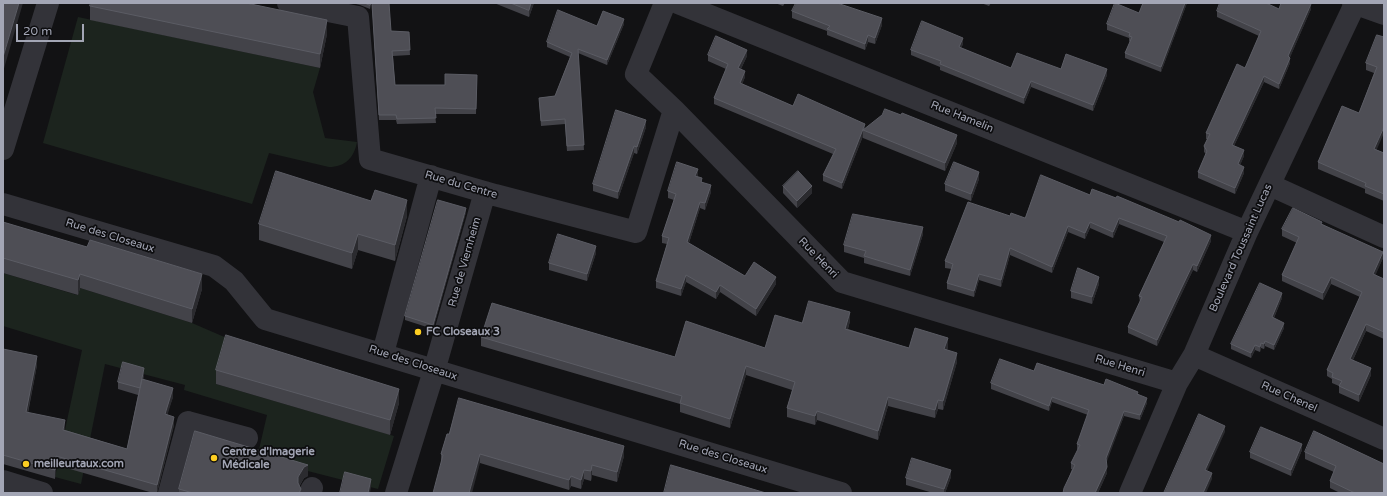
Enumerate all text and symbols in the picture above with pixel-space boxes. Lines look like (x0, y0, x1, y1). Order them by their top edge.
scale bar (18, 16, 86, 42)
text: 20 m (23, 24, 52, 38)
street label: Rue Hamelin (929, 98, 995, 136)
street label: Rue du Centre (423, 168, 499, 202)
street label: Boulevard Toussaint Lucas (1207, 182, 1275, 314)
street label: Rue des Closeaux (64, 216, 156, 256)
street label: Rue de Viernheim (446, 216, 484, 308)
street label: Rue Henri (795, 235, 841, 281)
place label: FC Closeaux 3 (426, 325, 500, 339)
marker: FC Closeaux 3 (413, 327, 423, 337)
street label: Rue des Closeaux (367, 342, 459, 384)
street label: Rue Henri (1093, 352, 1147, 380)
street label: Rue Chenel (1259, 379, 1319, 415)
street label: Rue des Closeaux (677, 437, 769, 477)
place label: Centre d'Imagerie Médicale (222, 445, 315, 471)
marker: Centre d'Imagerie Médicale (209, 453, 219, 463)
place label: meilleurtaux.com (34, 457, 124, 471)
marker: meilleurtaux.com (21, 459, 31, 469)

